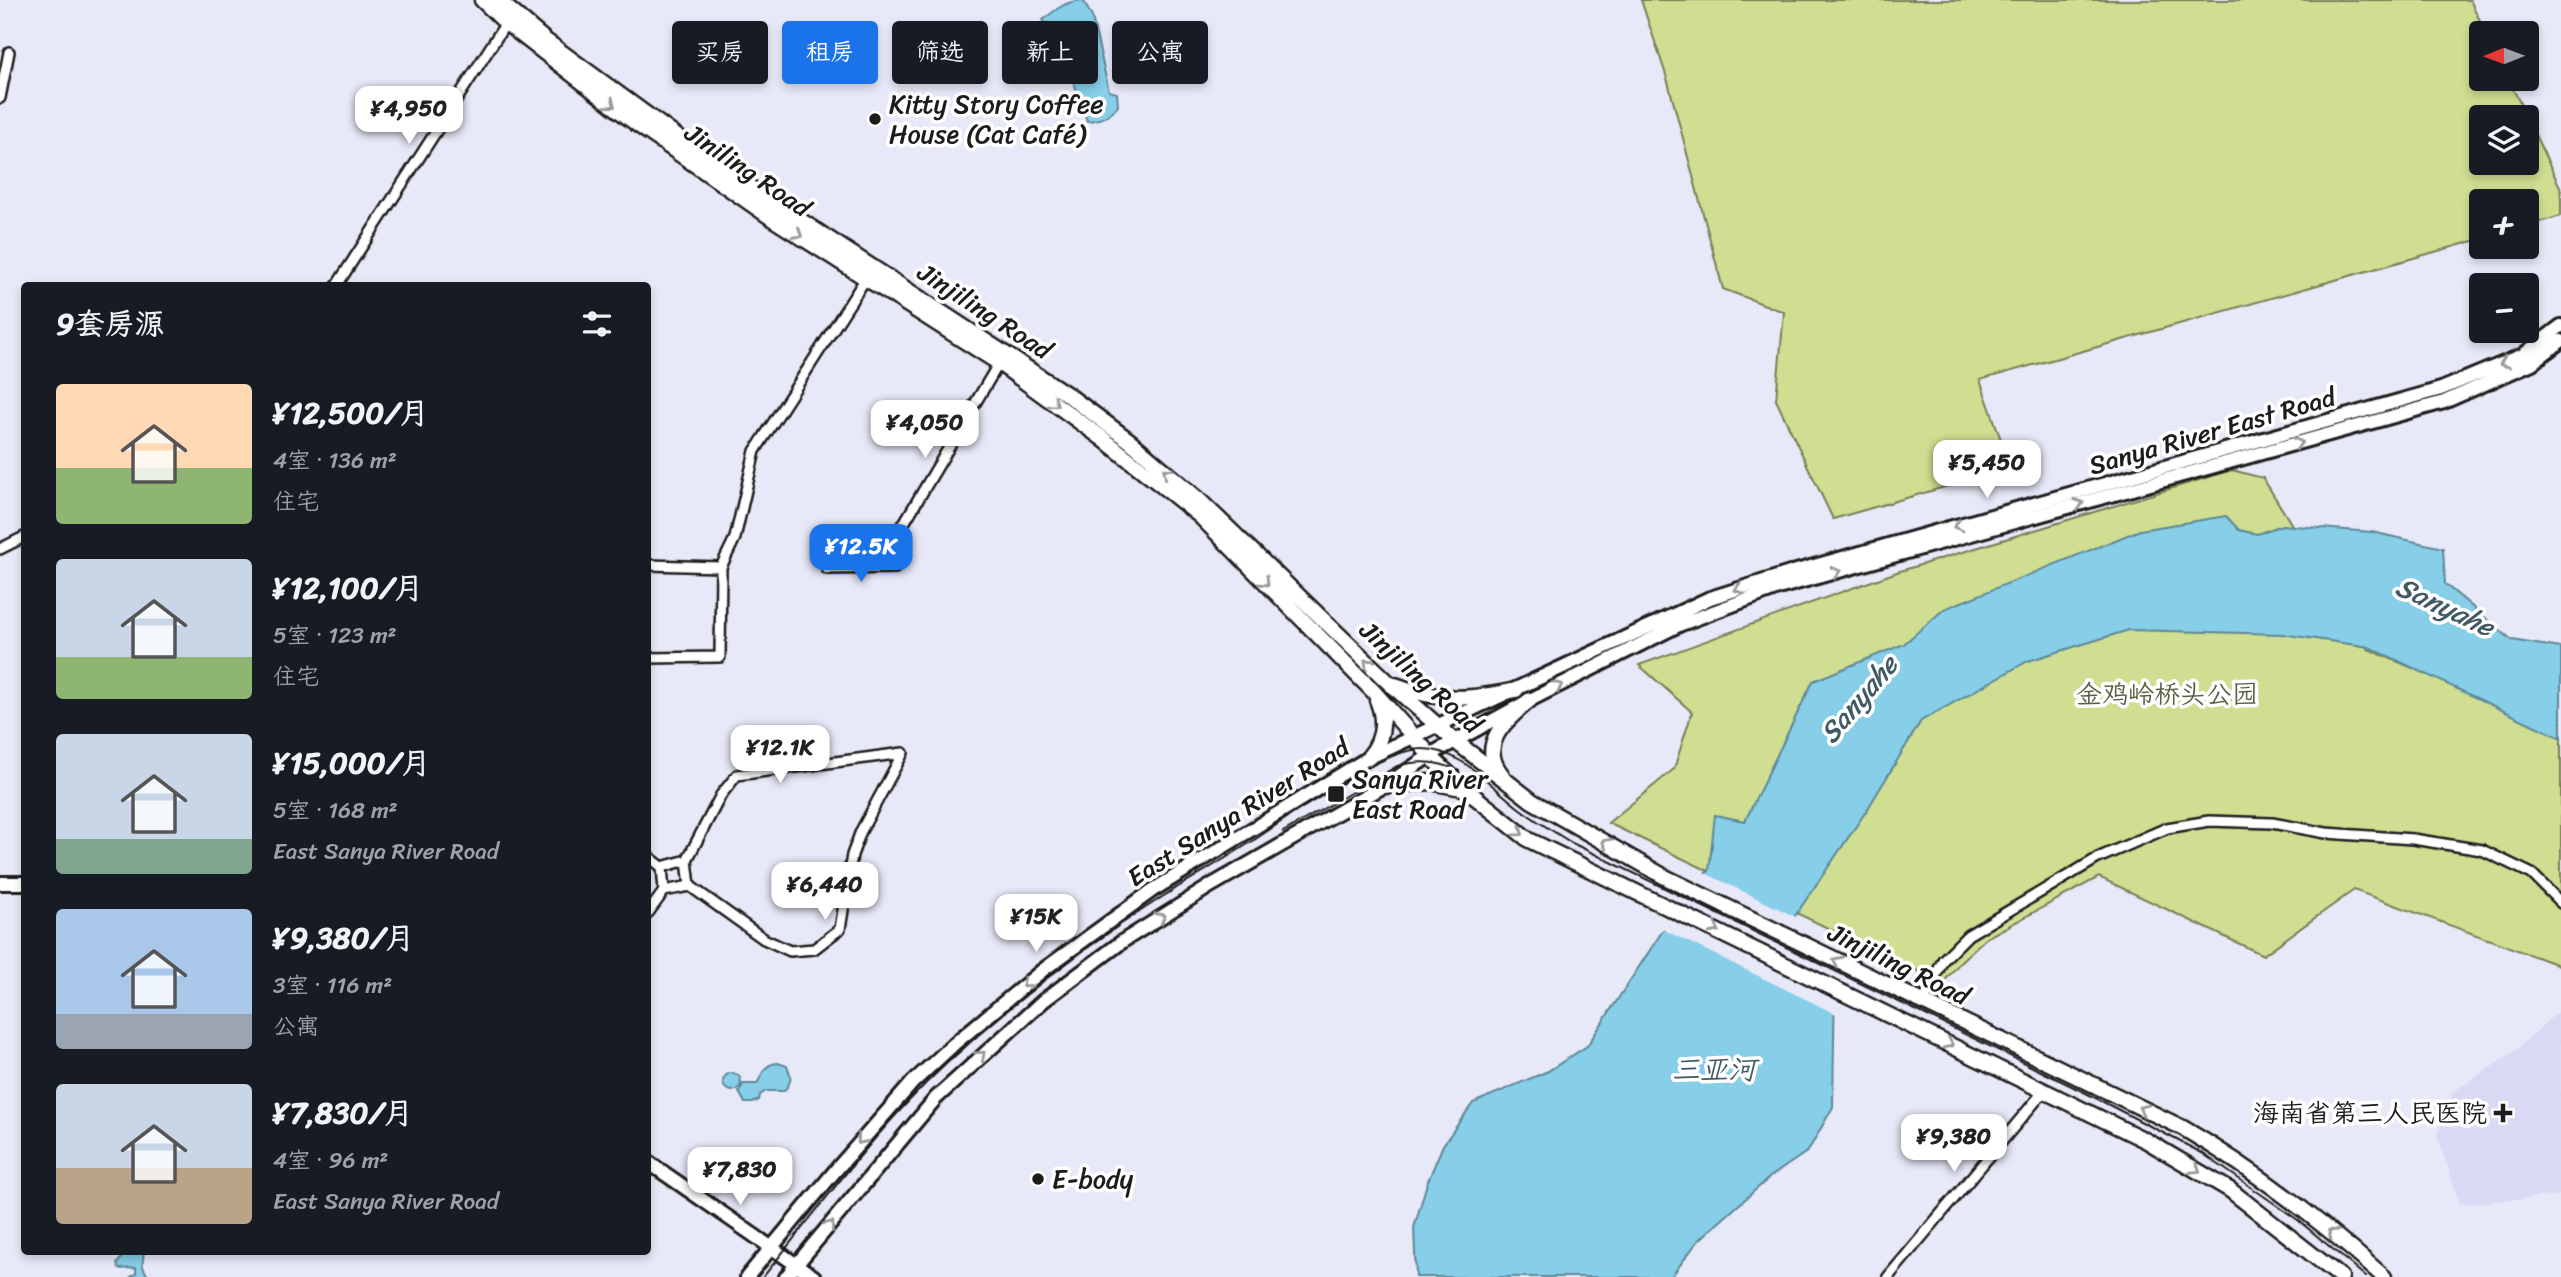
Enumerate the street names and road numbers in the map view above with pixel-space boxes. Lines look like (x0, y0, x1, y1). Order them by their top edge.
street label: Jiniling Road (674, 110, 823, 231)
street label: Jinjiling Road (907, 249, 1064, 373)
street label: Sanya River East Road (2083, 373, 2343, 488)
street label: Jinjiling Road (1348, 608, 1495, 747)
street label: East Sanya River Road (1118, 724, 1360, 899)
street label: Jinjiling Road (1819, 909, 1980, 1019)

